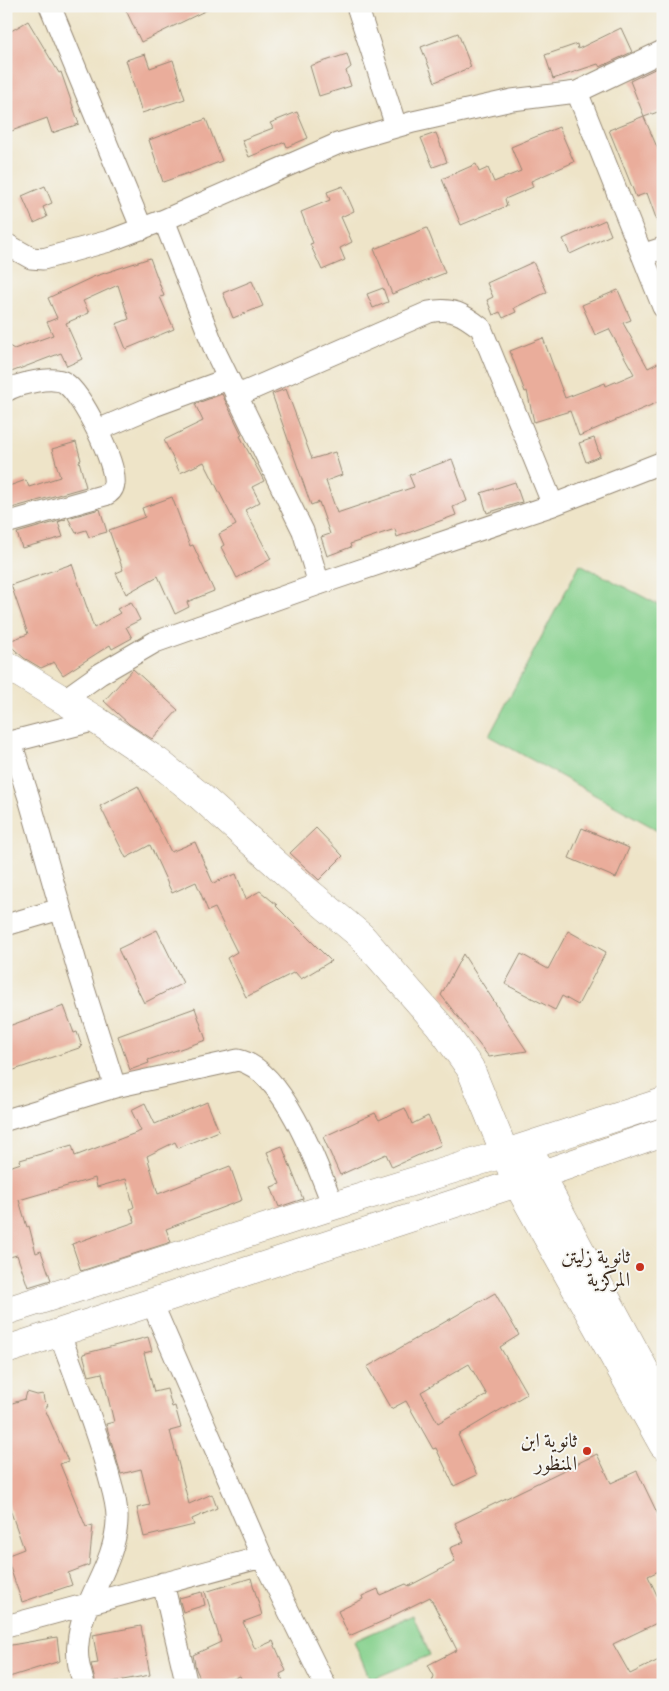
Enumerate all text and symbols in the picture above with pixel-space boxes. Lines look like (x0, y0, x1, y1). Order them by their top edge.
place label: ثانوية زليتن المركزية (561, 1245, 630, 1293)
marker: ثانوية زليتن المركزية (634, 1261, 646, 1273)
place label: ثانوية ابن المنظور (520, 1429, 577, 1477)
marker: ثانوية ابن المنظور (581, 1445, 593, 1457)

